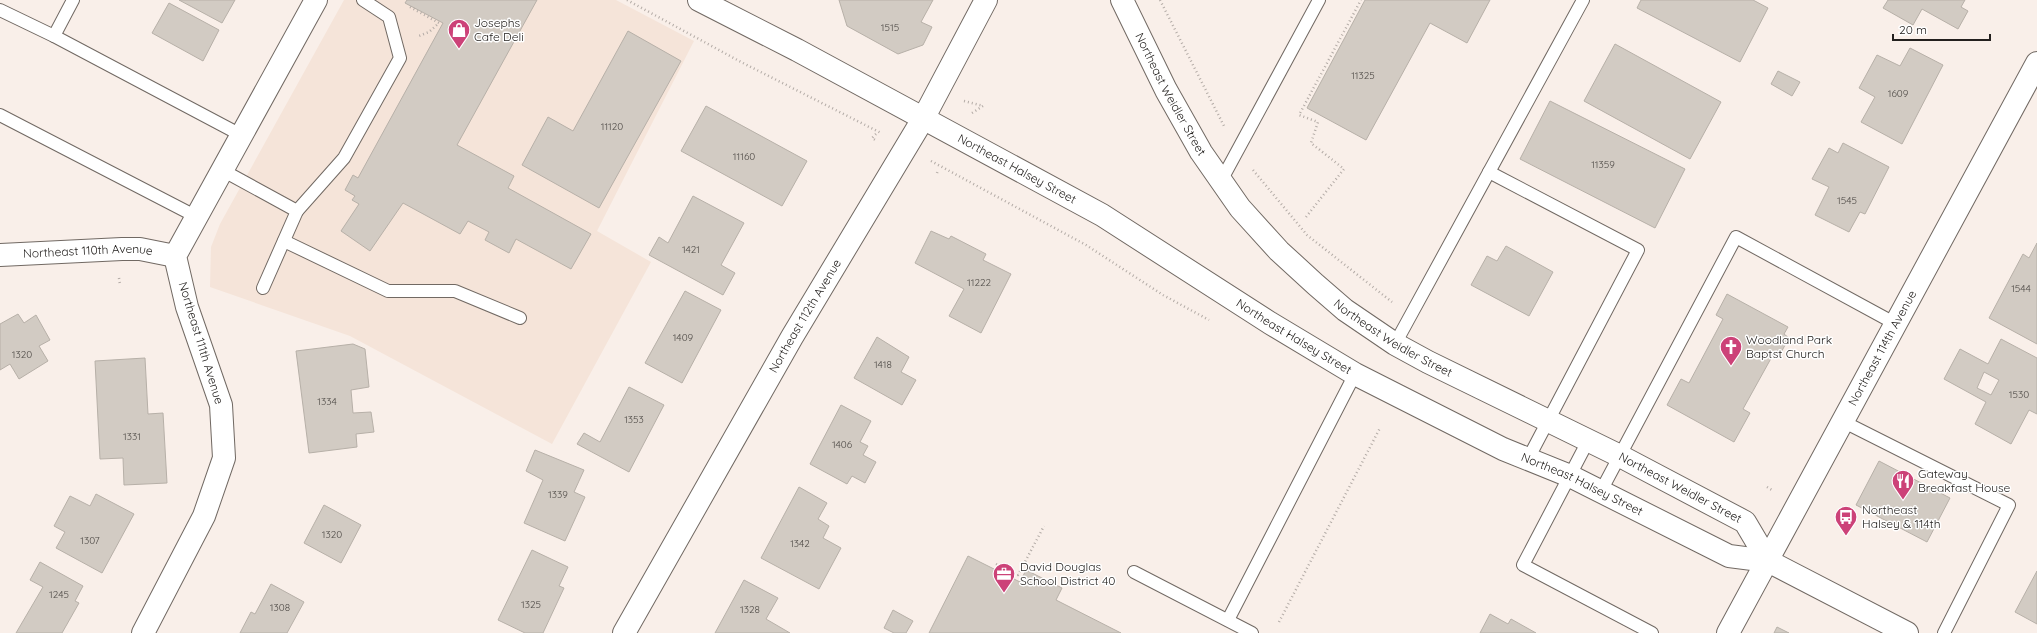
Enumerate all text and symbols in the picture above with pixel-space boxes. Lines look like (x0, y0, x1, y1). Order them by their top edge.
place label: Josephs Cafe Deli (474, 15, 524, 44)
scale bar (1893, 16, 1990, 42)
shop icon: Josephs Cafe Deli (446, 17, 472, 50)
house number: 1515 (881, 21, 899, 34)
text: 20 m (1899, 22, 1927, 37)
street label: Northeast Weidler Street (1132, 30, 1209, 159)
house number: 11325 (1351, 69, 1375, 82)
house number: 1609 (1888, 87, 1909, 100)
house number: 11120 (601, 120, 623, 133)
street label: Northeast Halsey Street (955, 130, 1079, 207)
house number: 11160 (733, 150, 755, 163)
house number: 11359 (1591, 158, 1615, 171)
house number: 1545 (1837, 194, 1857, 207)
street label: Northeast 110th Avenue (23, 241, 154, 261)
house number: 1421 (682, 243, 700, 256)
street label: Northeast 112th Avenue (765, 256, 844, 375)
house number: 11222 (967, 276, 991, 289)
street label: Northeast 111th Avenue (176, 280, 227, 406)
house number: 1544 (2011, 282, 2031, 295)
street label: Northeast 114th Avenue (1845, 287, 1919, 408)
street label: Northeast Halsey Street (1234, 295, 1355, 377)
street label: Northeast Weidler Street (1331, 296, 1455, 380)
house number: 1409 (673, 331, 694, 344)
place label: Woodland Park Baptst Church (1746, 332, 1832, 361)
church icon: Woodland Park Baptst Church (1718, 334, 1744, 367)
house number: 1320 (12, 348, 32, 361)
house number: 1418 (874, 358, 892, 371)
house number: 1530 (2009, 388, 2029, 401)
house number: 1334 (317, 395, 337, 408)
house number: 1353 (624, 413, 644, 426)
house number: 1331 (123, 430, 141, 443)
house number: 1406 (832, 438, 853, 451)
street label: Northeast Halsey Street (1519, 449, 1646, 518)
street label: Northeast Weidler Street (1616, 449, 1744, 526)
place label: Gateway Breakfast House (1918, 466, 2011, 495)
restaurant icon: Gateway Breakfast House (1890, 468, 1916, 501)
house number: 1339 (548, 488, 568, 501)
place label: Northeast Halsey & 114th (1862, 502, 1940, 531)
bus stop icon: Northeast Halsey & 114th (1833, 504, 1859, 537)
house number: 1320 (322, 528, 342, 541)
house number: 1307 (80, 534, 100, 547)
house number: 1342 (790, 537, 810, 550)
place label: David Douglas School District 40 (1020, 559, 1115, 588)
office icon: David Douglas School District 40 (991, 561, 1017, 594)
house number: 1245 (49, 588, 69, 601)
house number: 1325 (521, 598, 541, 611)
house number: 1308 (270, 601, 290, 614)
house number: 1328 (740, 603, 760, 616)

